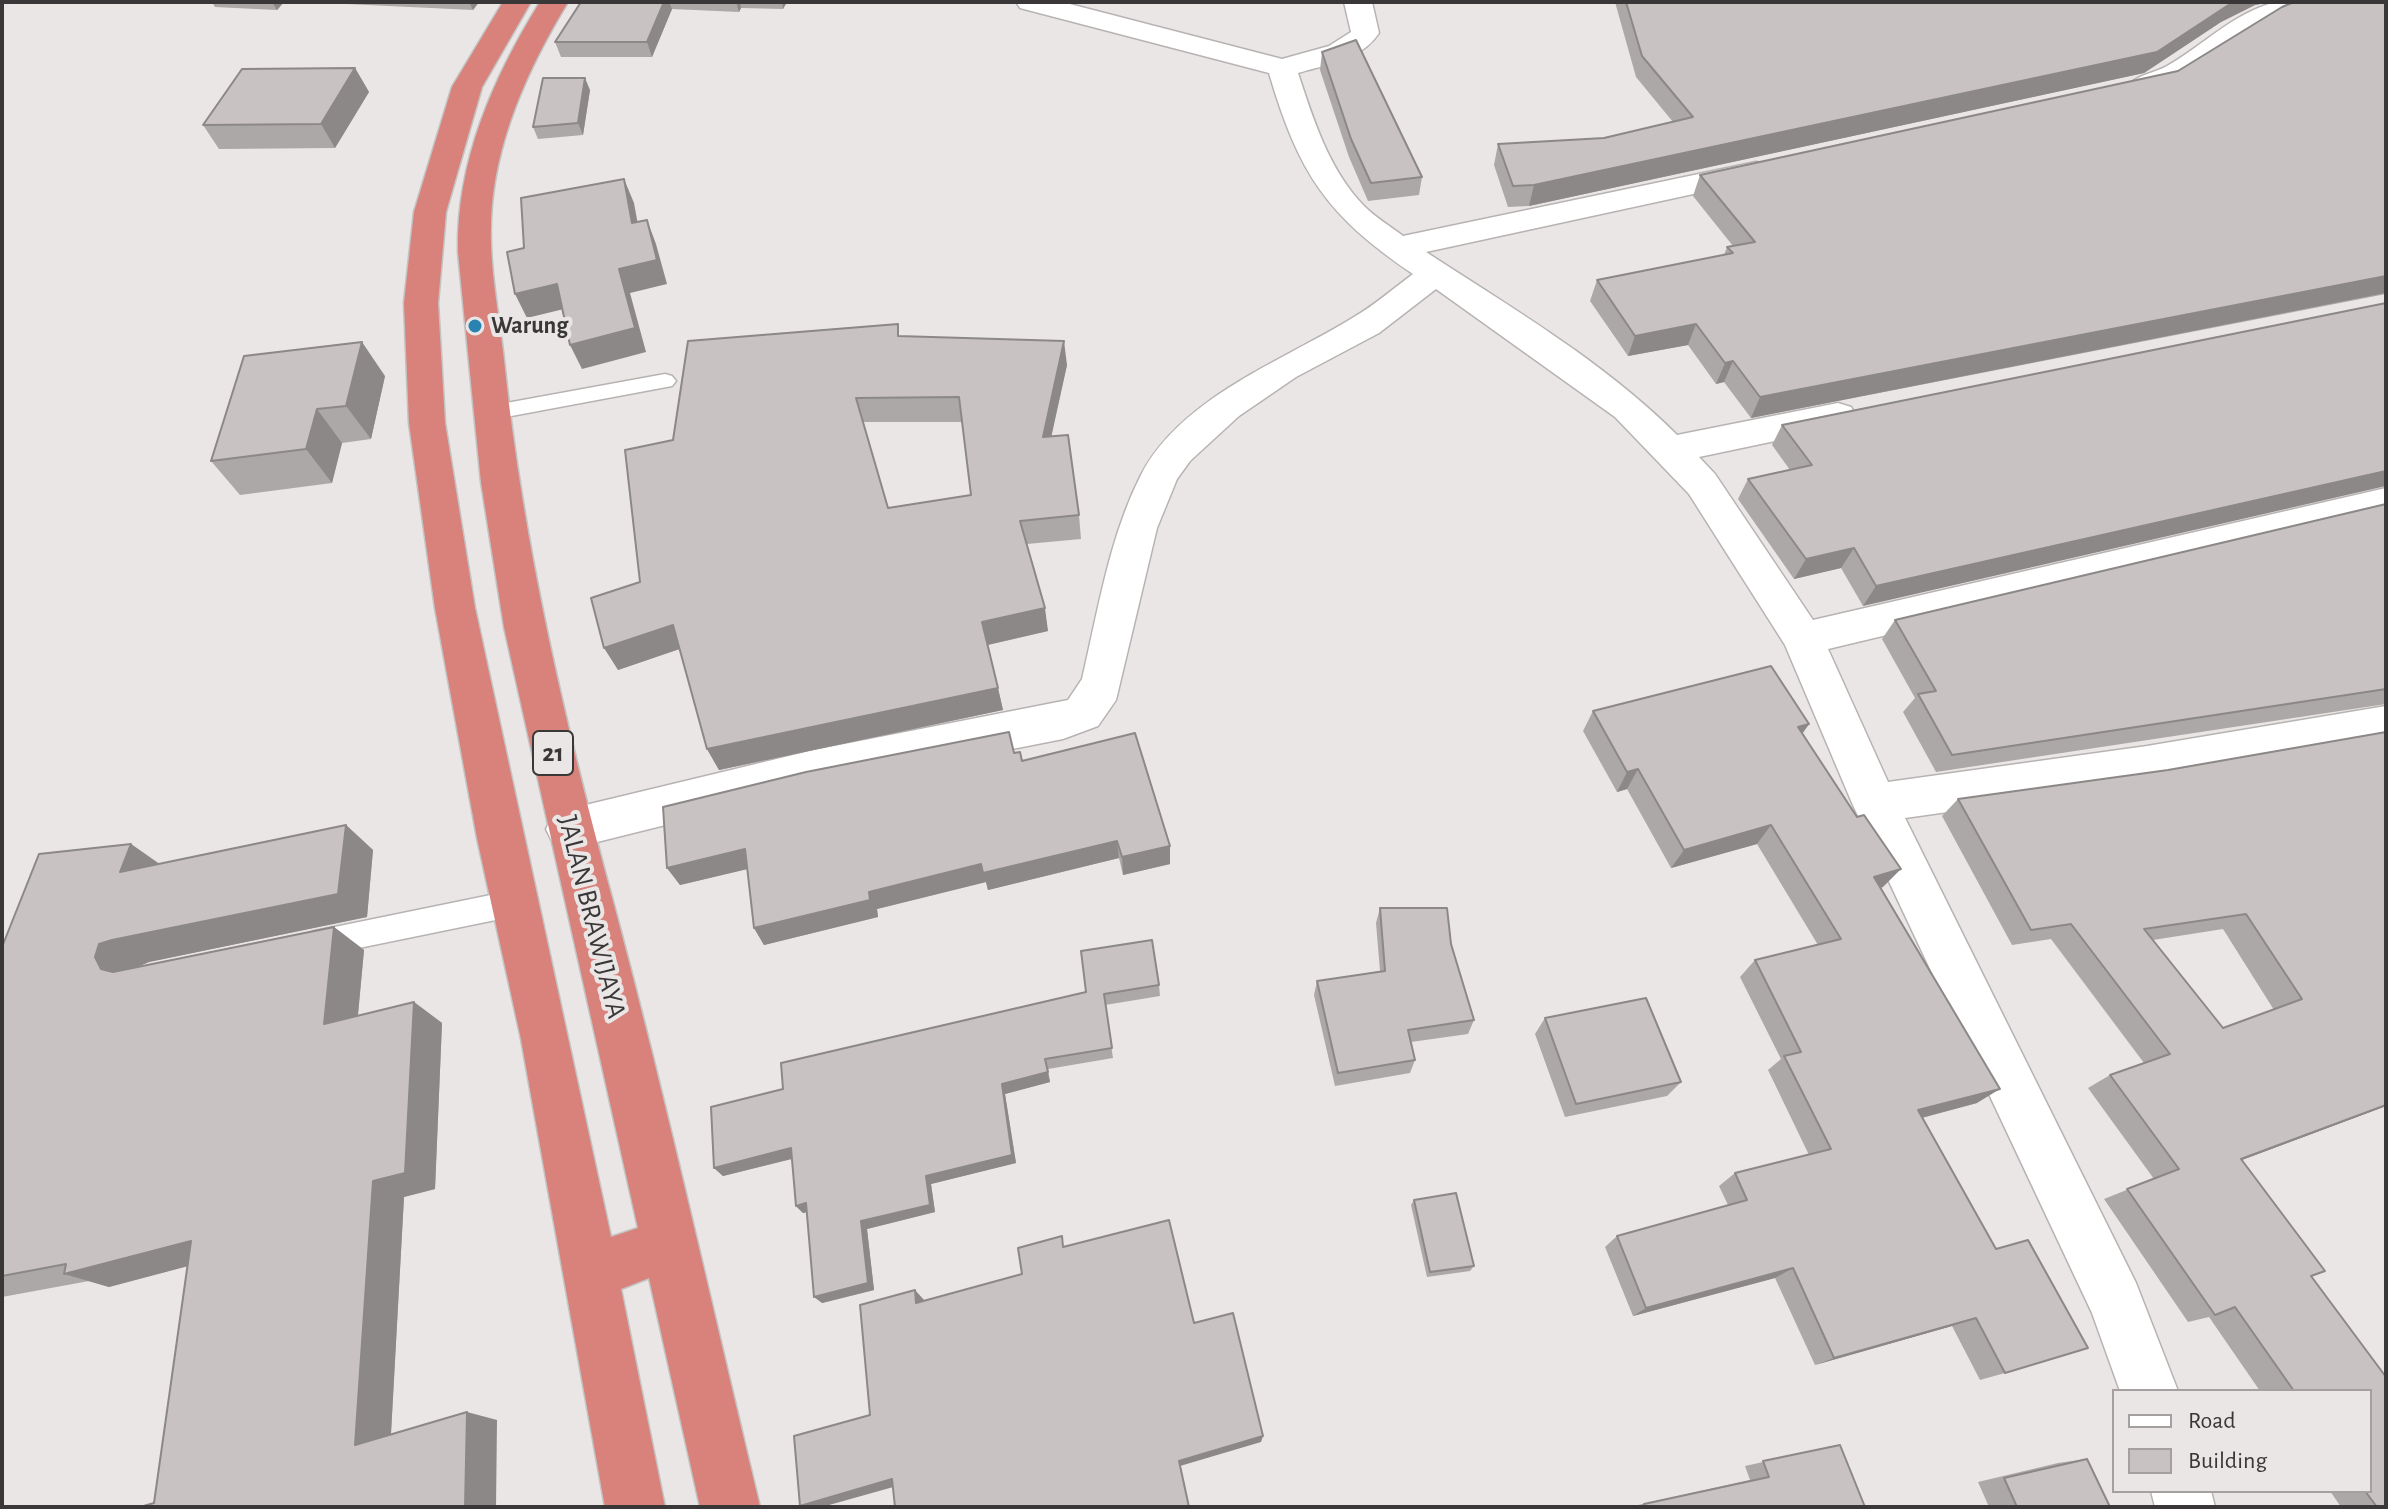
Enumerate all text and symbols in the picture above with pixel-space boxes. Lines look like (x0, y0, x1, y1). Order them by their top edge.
place label: Warung (491, 312, 568, 340)
marker: Warung (466, 317, 484, 335)
road number: 21 (533, 731, 573, 775)
street label: JALAN BRAWIJAYA (551, 812, 633, 1022)
legend (2112, 1389, 2372, 1493)
text: Road (2188, 1409, 2236, 1433)
text: Building (2188, 1449, 2267, 1473)

